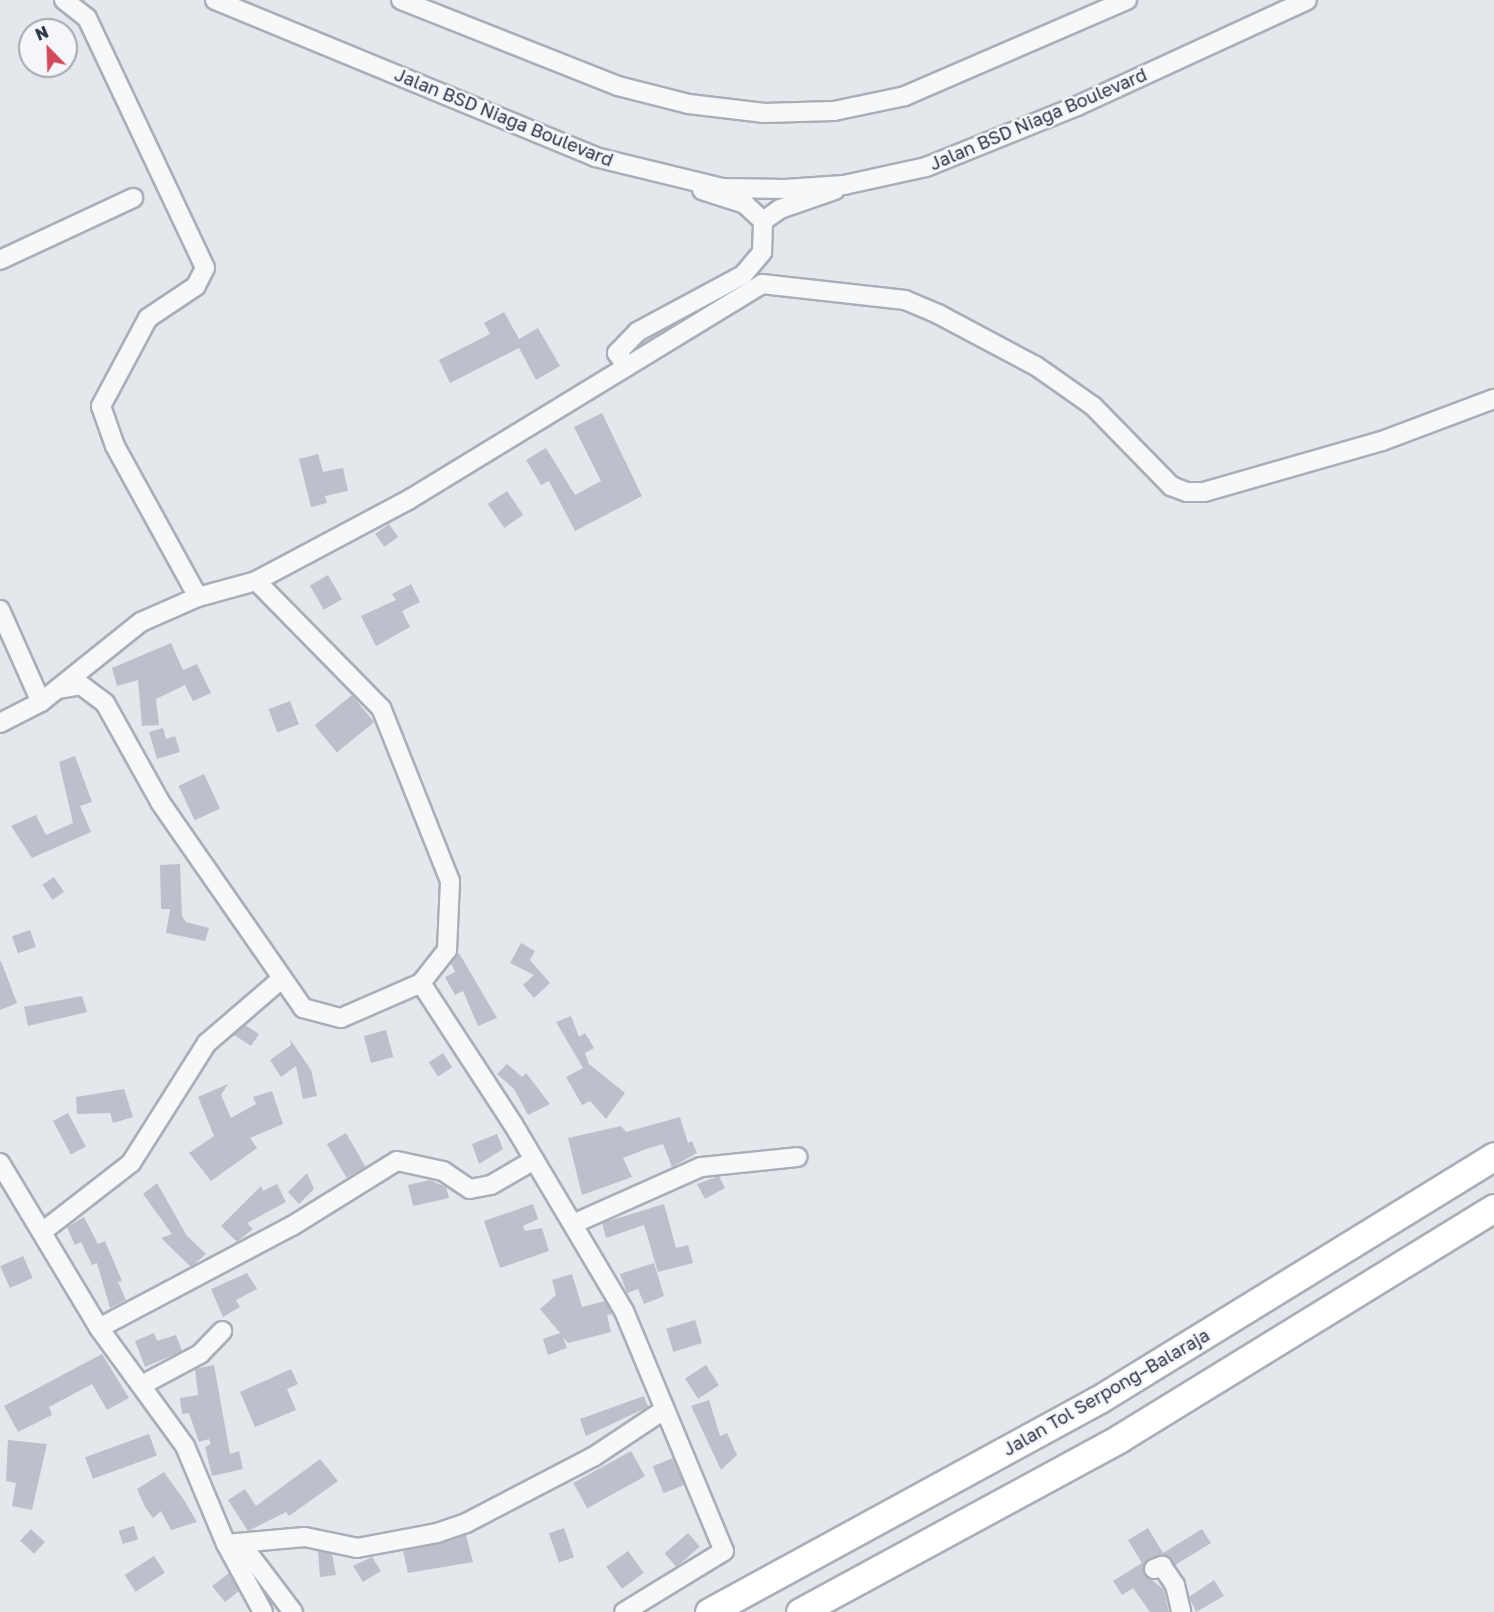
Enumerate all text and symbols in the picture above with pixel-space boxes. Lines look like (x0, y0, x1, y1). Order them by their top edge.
north arrow (18, 18, 78, 78)
text: N (32, 22, 51, 45)
street label: Jalan BSD Niaga Boulevard (392, 63, 616, 171)
street label: Jalan BSD Niaga Boulevard (926, 63, 1150, 175)
street label: Jalan Tol Serpong–Balaraja (999, 1324, 1213, 1460)

